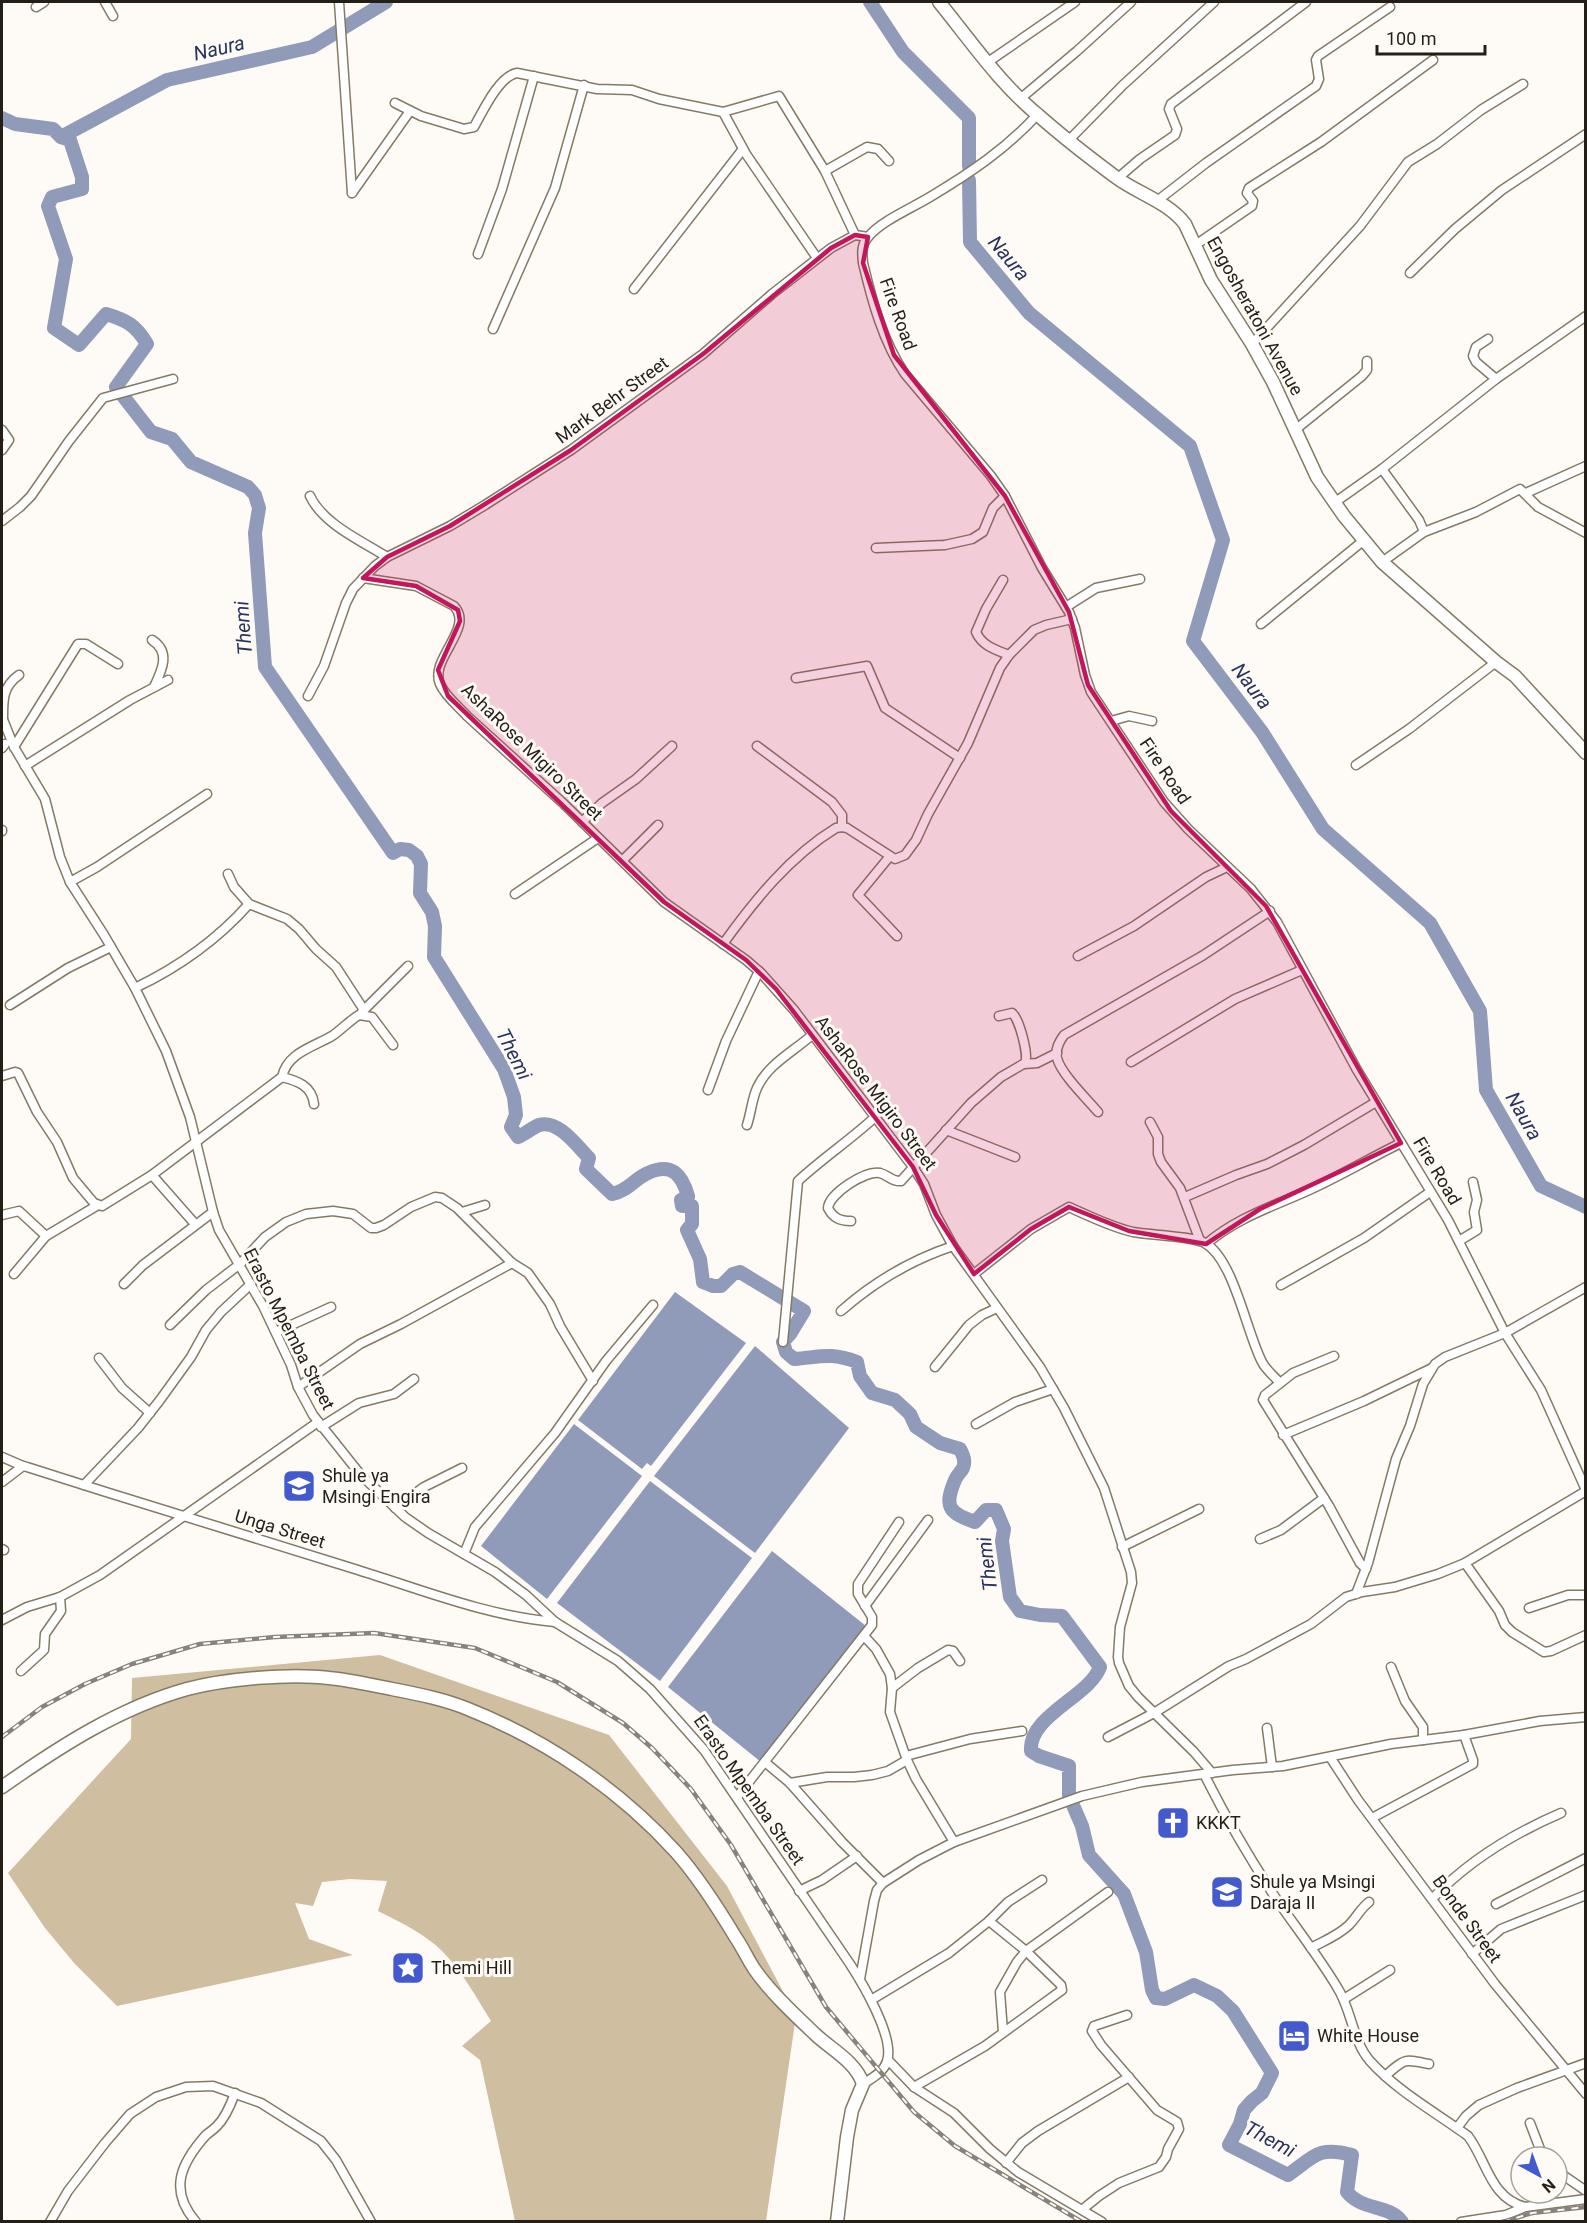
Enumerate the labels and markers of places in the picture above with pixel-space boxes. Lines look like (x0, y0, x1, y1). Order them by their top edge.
place label: Shule ya Msingi Engira (322, 1465, 430, 1507)
school or university icon: Shule ya Msingi Engira (281, 1468, 317, 1504)
church icon: KKKT (1155, 1805, 1191, 1841)
place label: KKKT (1196, 1812, 1241, 1833)
place label: Shule ya Msingi Daraja II (1250, 1871, 1375, 1913)
school or university icon: Shule ya Msingi Daraja II (1209, 1874, 1245, 1910)
place icon: Themi Hill (390, 1950, 426, 1986)
place label: Themi Hill (431, 1957, 512, 1978)
hotel icon: White House (1276, 2018, 1312, 2054)
place label: White House (1317, 2025, 1419, 2046)

